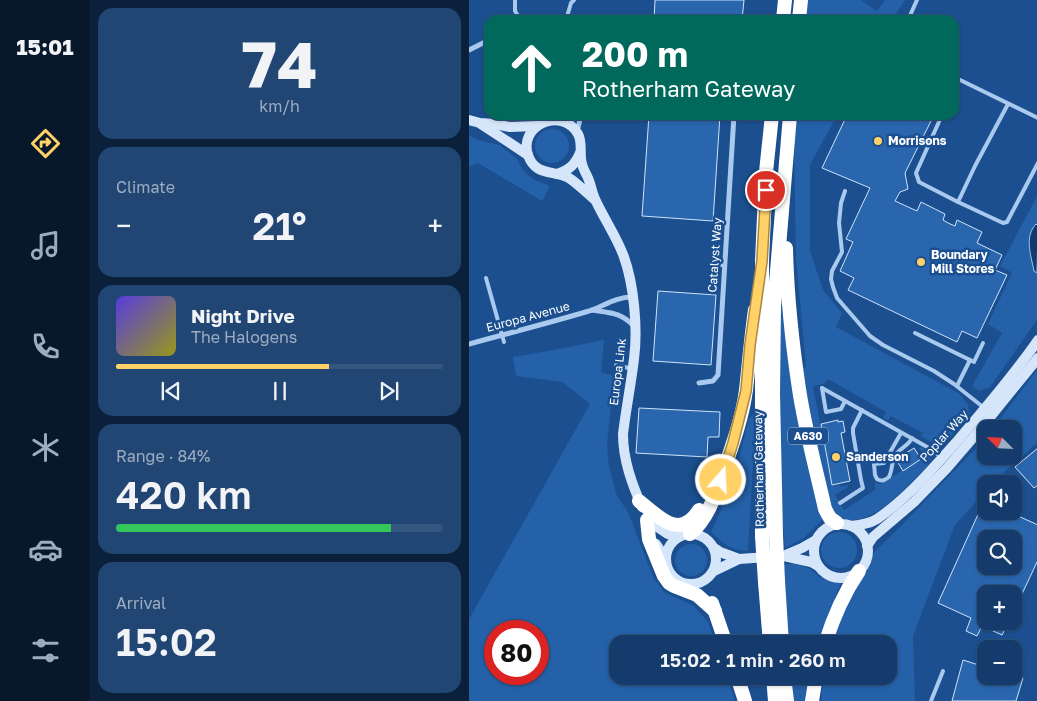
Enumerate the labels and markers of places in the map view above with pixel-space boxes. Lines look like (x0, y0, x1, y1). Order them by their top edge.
place label: Morrisons (888, 133, 947, 148)
marker: Morrisons (872, 135, 884, 147)
pin (745, 169, 787, 211)
place label: Boundary Mill Stores (931, 247, 995, 276)
marker: Boundary Mill Stores (915, 256, 927, 268)
place label: Sanderson (846, 449, 909, 464)
marker: Sanderson (830, 451, 842, 463)

